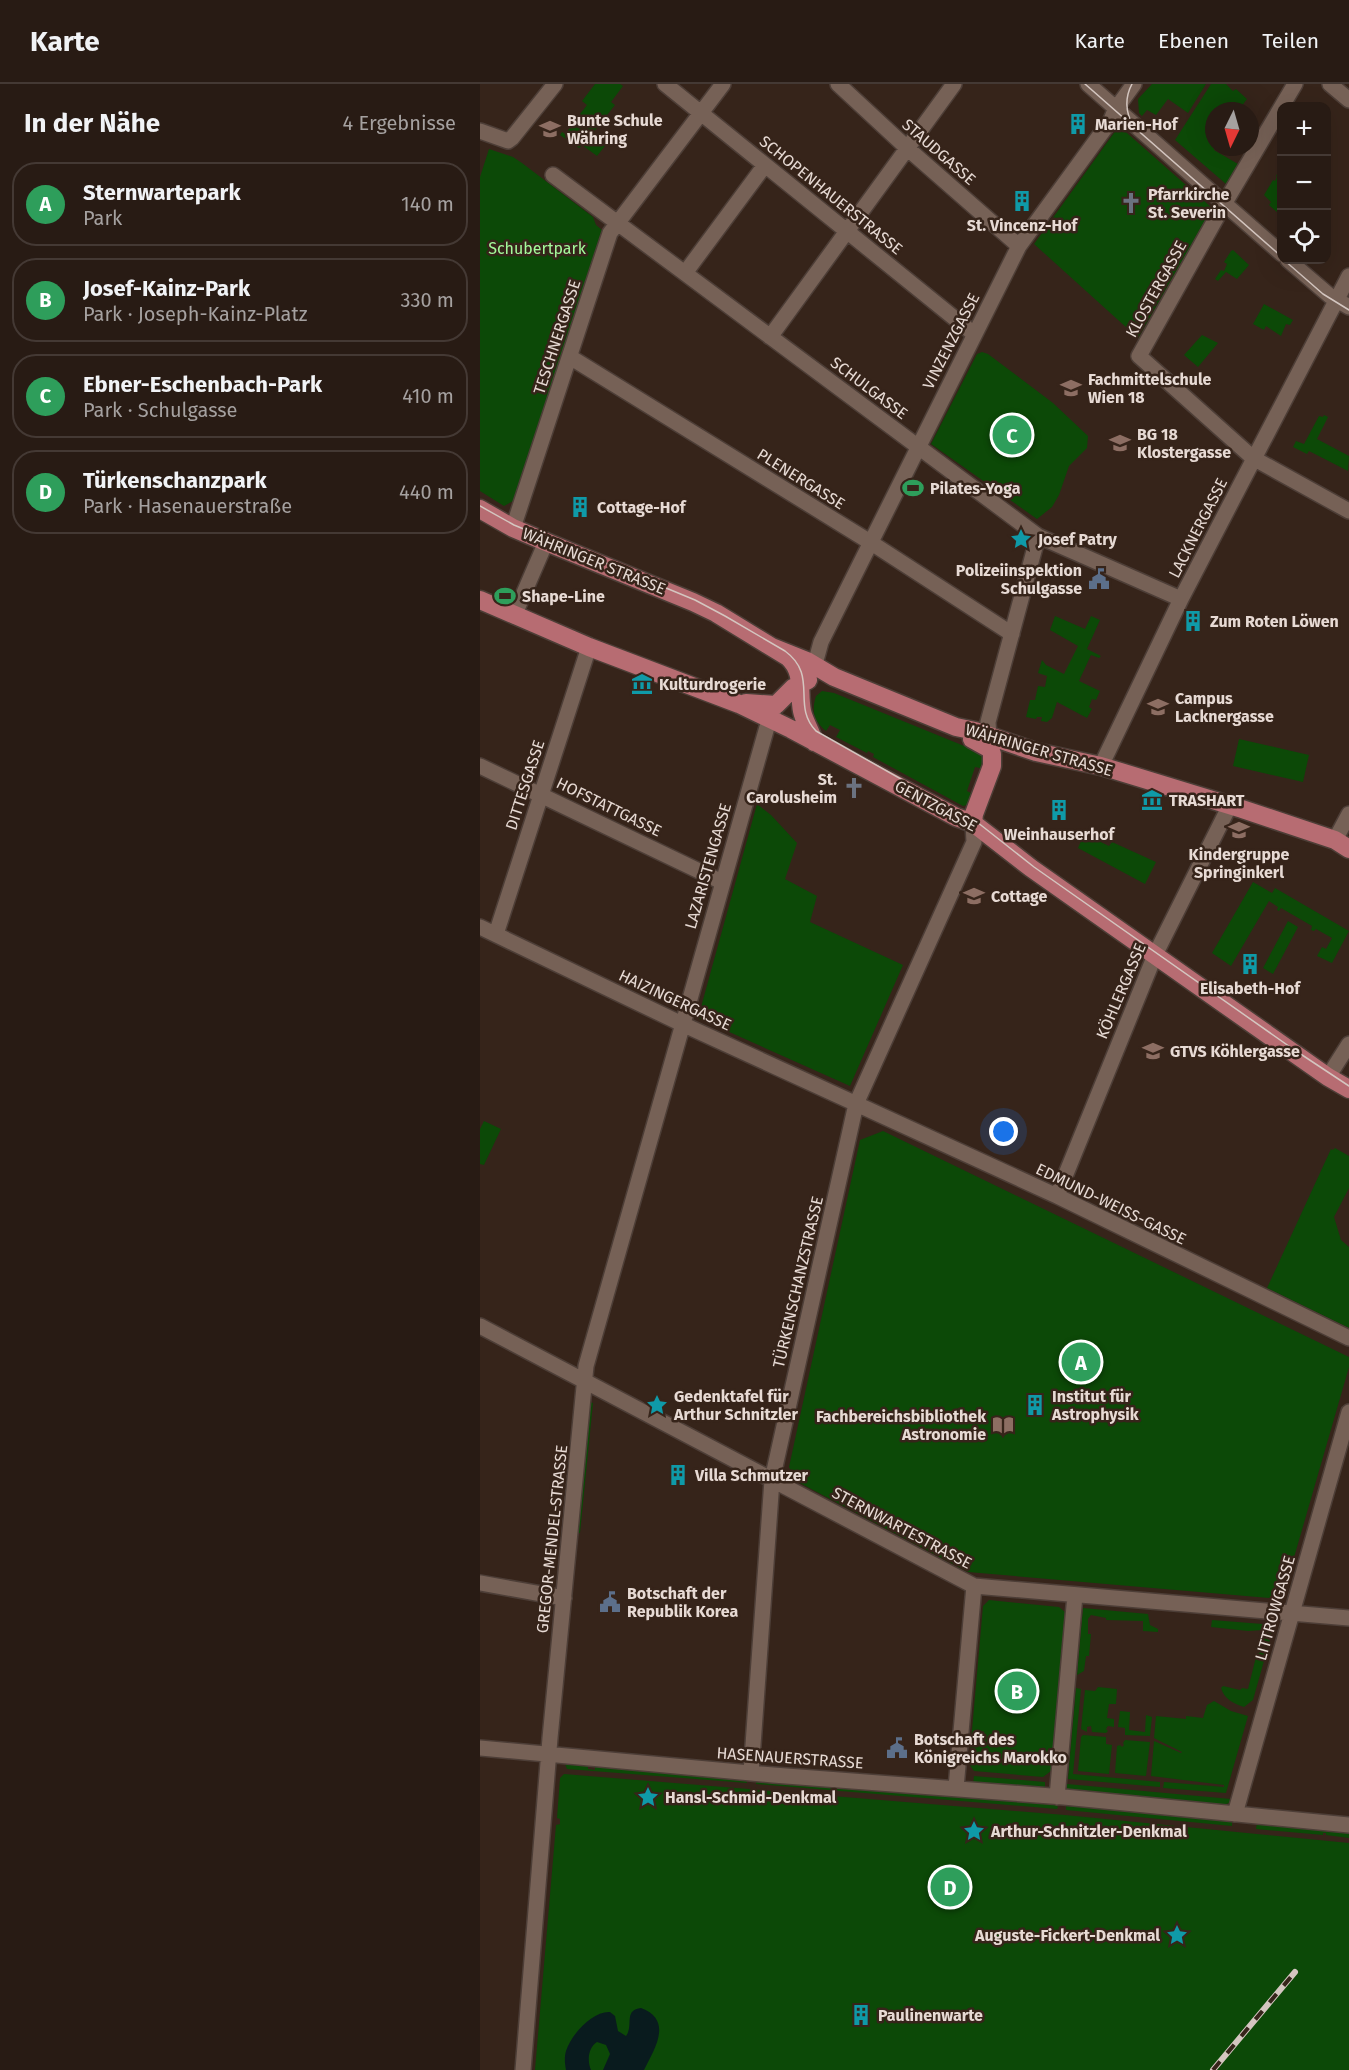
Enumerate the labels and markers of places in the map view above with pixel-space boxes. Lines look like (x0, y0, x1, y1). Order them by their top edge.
place label: Bunte Schule Währing (567, 111, 663, 148)
building icon: Marien-Hof (1066, 112, 1090, 136)
place label: Marien-Hof (1095, 115, 1179, 134)
school or university icon: Bunte Schule Währing (538, 117, 562, 141)
place label: Pfarrkirche St. Severin (1148, 185, 1230, 222)
building icon: St. Vincenz-Hof (1010, 189, 1034, 213)
church icon: Pfarrkirche St. Severin (1119, 191, 1143, 215)
place label: St. Vincenz-Hof (967, 216, 1079, 235)
place label: Fachmittelschule Wien 18 (1088, 370, 1212, 407)
school or university icon: Fachmittelschule Wien 18 (1059, 376, 1083, 400)
pin: C (992, 412, 1032, 458)
place label: BG 18 Klostergasse (1137, 425, 1231, 462)
school or university icon: BG 18 Klostergasse (1108, 431, 1132, 455)
sports icon: Pilates-Yoga (901, 476, 925, 500)
place label: Pilates-Yoga (930, 479, 1021, 498)
building icon: Cottage-Hof (568, 495, 592, 519)
place label: Cottage-Hof (597, 498, 687, 517)
place icon: Josef Patry (1009, 527, 1033, 551)
place label: Josef Patry (1037, 530, 1118, 549)
place label: Polizeiinspektion Schulgasse (956, 561, 1082, 598)
public building icon: Polizeiinspektion Schulgasse (1087, 567, 1111, 591)
sports icon: Shape-Line (493, 584, 517, 608)
place label: Shape-Line (522, 587, 605, 606)
building icon: Zum Roten Löwen (1181, 609, 1205, 633)
place label: Zum Roten Löwen (1210, 612, 1339, 631)
museum icon: Kulturdrogerie (630, 672, 654, 696)
place label: Kulturdrogerie (659, 675, 766, 694)
place label: Campus Lacknergasse (1175, 689, 1274, 726)
school or university icon: Campus Lacknergasse (1146, 695, 1170, 719)
place label: St. Carolusheim (746, 770, 837, 807)
church icon: St. Carolusheim (842, 776, 866, 800)
museum icon: TRASHART (1140, 788, 1164, 812)
place label: TRASHART (1169, 791, 1245, 810)
building icon: Weinhauserhof (1047, 798, 1071, 822)
school or university icon: Kindergruppe Springinkerl (1227, 818, 1251, 842)
place label: Weinhauserhof (1004, 825, 1115, 844)
place label: Kindergruppe Springinkerl (1189, 845, 1290, 882)
school or university icon: Cottage (962, 884, 986, 908)
place label: Cottage (991, 887, 1047, 906)
building icon: Elisabeth-Hof (1238, 952, 1262, 976)
place label: Elisabeth-Hof (1200, 979, 1301, 998)
school or university icon: GTVS Köhlergasse (1141, 1039, 1165, 1063)
place label: GTVS Köhlergasse (1170, 1042, 1300, 1061)
pin: A (1062, 1340, 1100, 1384)
place label: Gedenktafel für Arthur Schnitzler (673, 1387, 798, 1424)
place label: Institut für Astrophysik (1051, 1387, 1139, 1424)
place icon: Gedenktafel für Arthur Schnitzler (645, 1393, 669, 1417)
building icon: Institut für Astrophysik (1023, 1393, 1047, 1417)
place label: Fachbereichsbibliothek Astronomie (816, 1407, 986, 1444)
library icon: Fachbereichsbibliothek Astronomie (991, 1413, 1015, 1437)
building icon: Villa Schmutzer (666, 1463, 690, 1487)
place label: Villa Schmutzer (694, 1466, 809, 1485)
place label: Botschaft der Republik Korea (627, 1584, 738, 1621)
public building icon: Botschaft der Republik Korea (598, 1590, 622, 1614)
pin: B (998, 1668, 1036, 1714)
place label: Botschaft des Königreichs Marokko (914, 1730, 1067, 1767)
public building icon: Botschaft des Königreichs Marokko (885, 1736, 909, 1760)
place icon: Hansl-Schmid-Denkmal (636, 1785, 660, 1809)
place label: Hansl-Schmid-Denkmal (665, 1788, 837, 1807)
place icon: Arthur-Schnitzler-Denkmal (962, 1819, 986, 1843)
place label: Arthur-Schnitzler-Denkmal (990, 1822, 1187, 1841)
pin: D (930, 1864, 970, 1910)
place icon: Auguste-Fickert-Denkmal (1165, 1923, 1189, 1947)
place label: Auguste-Fickert-Denkmal (974, 1926, 1160, 1945)
building icon: Paulinenwarte (849, 2003, 873, 2027)
place label: Paulinenwarte (878, 2006, 983, 2025)

